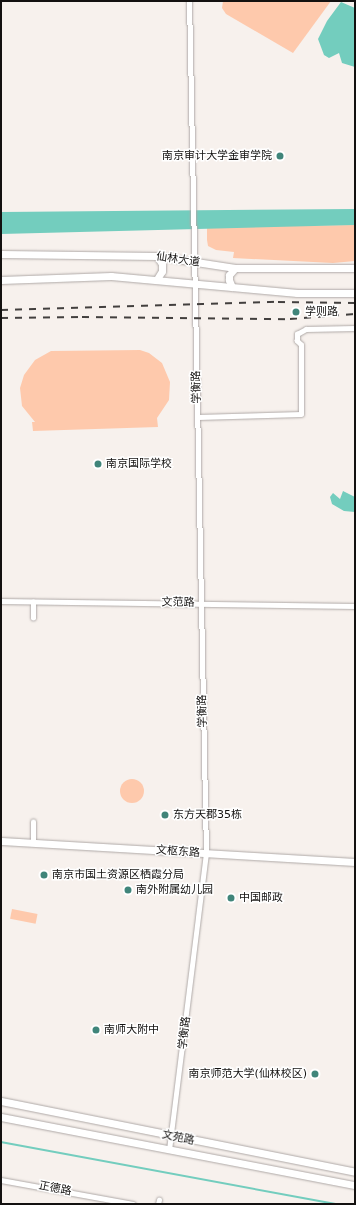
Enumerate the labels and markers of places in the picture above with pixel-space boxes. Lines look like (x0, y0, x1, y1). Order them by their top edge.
place label: 南京审计大学金审学院 (162, 149, 272, 163)
marker: 南京审计大学金审学院 (275, 151, 285, 161)
place label: 学则路 (305, 305, 338, 319)
marker: 学则路 (290, 306, 302, 318)
place label: 南京国际学校 (106, 457, 172, 471)
marker: 南京国际学校 (93, 459, 103, 469)
place label: 东方天郡35栋 (173, 808, 242, 822)
marker: 东方天郡35栋 (160, 810, 170, 820)
place label: 南京市国土资源区栖霞分局 (52, 868, 184, 882)
marker: 南京市国土资源区栖霞分局 (39, 870, 49, 880)
place label: 南外附属幼儿园 (136, 883, 213, 897)
marker: 南外附属幼儿园 (123, 885, 133, 895)
place label: 中国邮政 (239, 891, 283, 905)
marker: 中国邮政 (226, 893, 236, 903)
place label: 南师大附中 (104, 1023, 159, 1037)
marker: 南师大附中 (91, 1025, 101, 1035)
place label: 南京师范大学(仙林校区) (188, 1067, 307, 1081)
marker: 南京师范大学(仙林校区) (310, 1069, 320, 1079)

